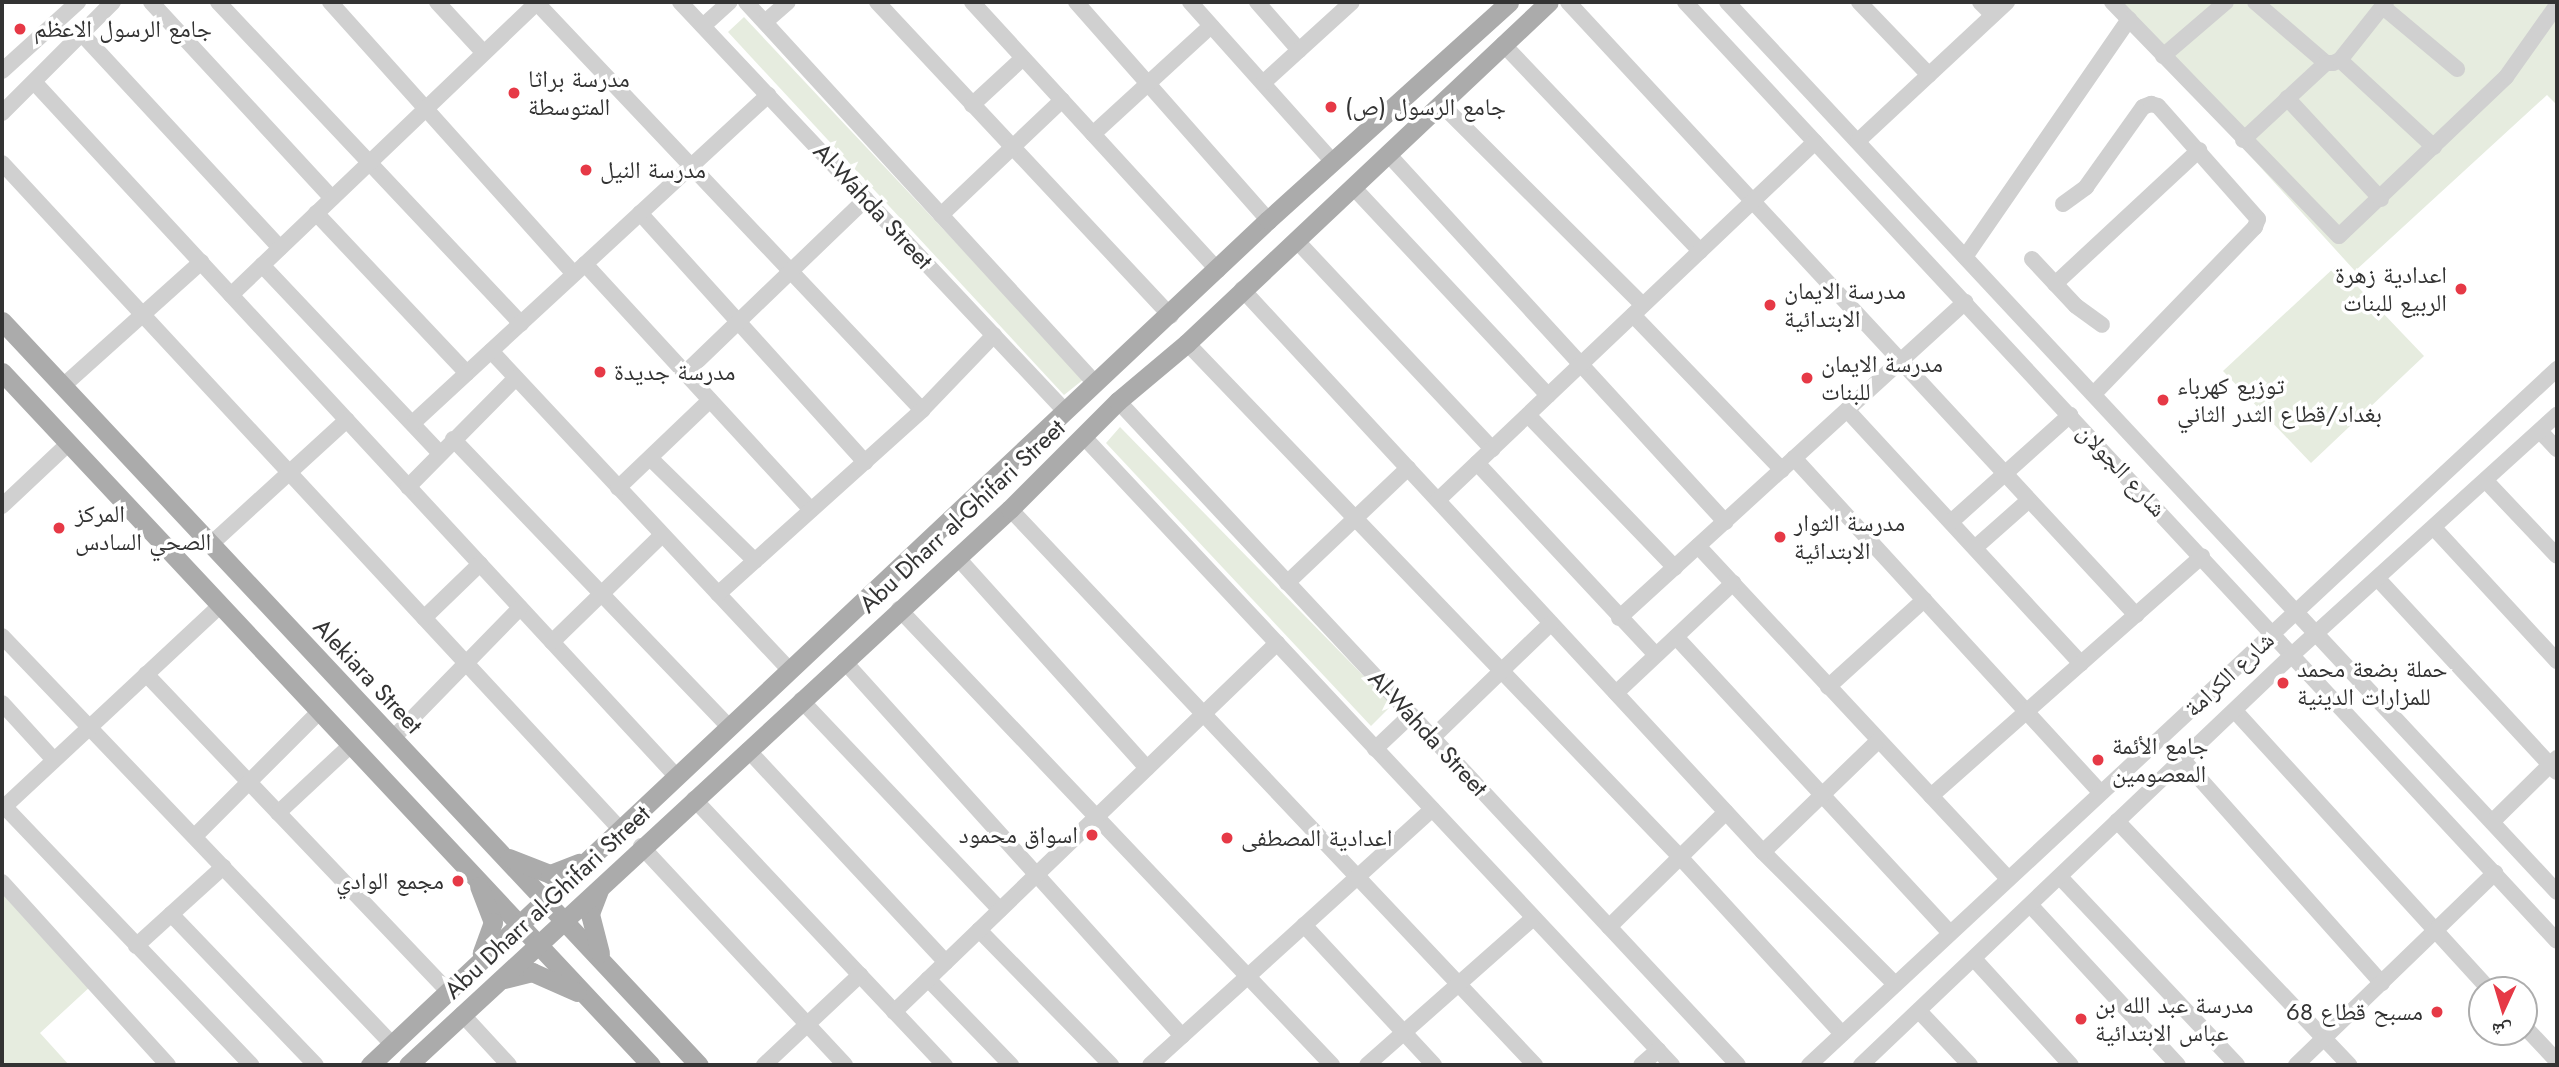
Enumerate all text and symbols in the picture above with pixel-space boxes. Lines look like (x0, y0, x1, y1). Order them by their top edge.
place label: جامع الرسول الاعظم (34, 15, 212, 43)
marker: جامع الرسول الاعظم (12, 21, 28, 37)
place label: مدرسة براثا المتوسطة (528, 65, 630, 121)
marker: مدرسة براثا المتوسطة (506, 85, 522, 101)
place label: جامع الرسول (ص) (1345, 93, 1506, 121)
marker: جامع الرسول (ص) (1323, 99, 1339, 115)
street label: Al-Wahda Street (807, 137, 939, 275)
place label: مدرسة النيل (600, 156, 706, 184)
marker: مدرسة النيل (578, 162, 594, 178)
place label: اعدادية زهرة الربيع للبنات (2335, 261, 2447, 317)
place label: مدرسة الايمان الابتدائية (1784, 277, 1906, 333)
marker: اعدادية زهرة الربيع للبنات (2453, 281, 2469, 297)
marker: مدرسة الايمان الابتدائية (1762, 297, 1778, 313)
place label: مدرسة الايمان للبنات (1821, 350, 1943, 406)
place label: مدرسة جديدة (614, 358, 735, 386)
marker: مدرسة جديدة (592, 364, 608, 380)
marker: مدرسة الايمان للبنات (1799, 370, 1815, 386)
place label: توزيع كهرباء بغداد/قطاع الثدر الثاني (2177, 372, 2382, 428)
marker: توزيع كهرباء بغداد/قطاع الثدر الثاني (2155, 392, 2171, 408)
street label: Abu Dharr al-Ghifari Street (853, 413, 1071, 619)
street label: شارع الجولان (2071, 417, 2173, 523)
place label: المركز الصحي السادس (75, 500, 211, 556)
place label: مدرسة الثوار الابتدائية (1794, 509, 1905, 565)
marker: المركز الصحي السادس (49, 518, 69, 538)
marker: مدرسة الثوار الابتدائية (1772, 529, 1788, 545)
street label: Alekiara Street (308, 613, 428, 739)
street label: شارع الكرامة (2178, 625, 2280, 723)
place label: حملة بضعة محمد للمزارات الدينية (2297, 655, 2448, 711)
street label: Al-Wahda Street (1362, 664, 1494, 802)
marker: حملة بضعة محمد للمزارات الدينية (2275, 675, 2291, 691)
place label: جامع الأئمة المعصومين (2112, 732, 2208, 788)
marker: جامع الأئمة المعصومين (2090, 752, 2106, 768)
street label: Abu Dharr al-Ghifari Street (438, 799, 656, 1005)
place label: اسواق محمود (959, 821, 1078, 849)
place label: اعدادية المصطفى (1241, 824, 1392, 852)
marker: اسواق محمود (1084, 827, 1100, 843)
marker: اعدادية المصطفى (1219, 830, 1235, 846)
place label: مجمع الوادي (336, 867, 444, 895)
marker: مجمع الوادي (450, 873, 466, 889)
north arrow (2468, 976, 2538, 1046)
place label: مدرسة عبد الله بن عباس الابتدائية (2095, 991, 2253, 1047)
place label: مسبح قطاع 68 (2286, 998, 2423, 1026)
marker: مسبح قطاع 68 (2429, 1004, 2445, 1020)
marker: مدرسة عبد الله بن عباس الابتدائية (2073, 1011, 2089, 1027)
text: ش (2491, 1016, 2513, 1045)

